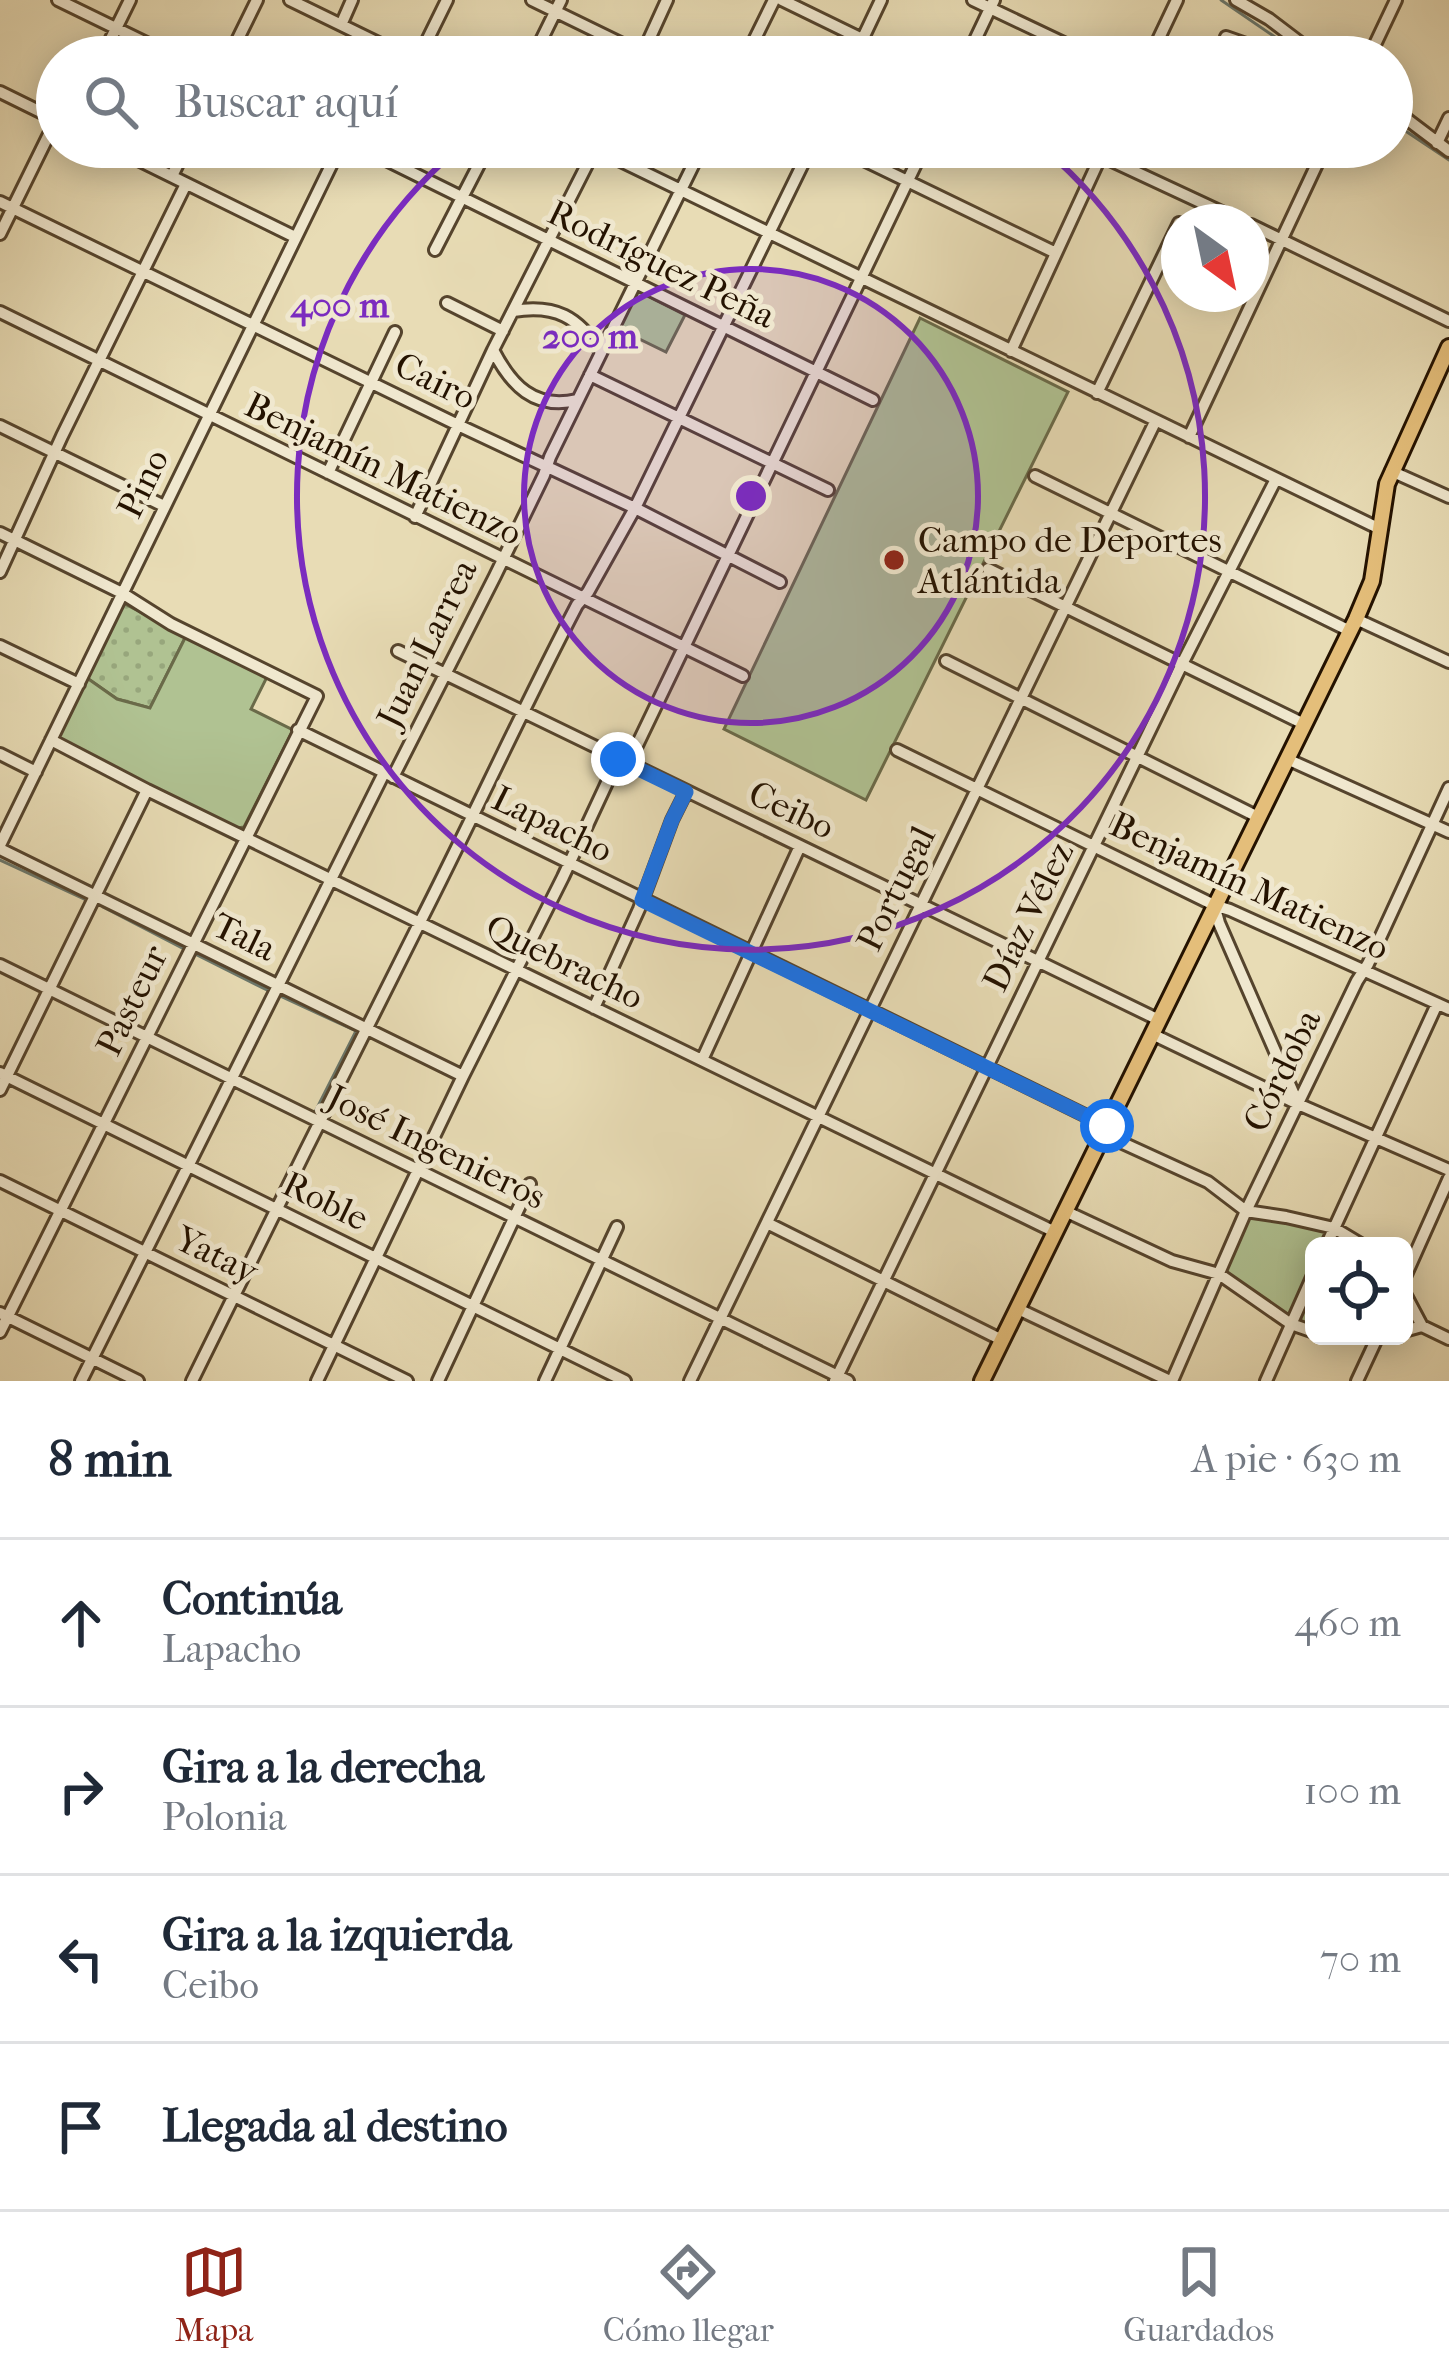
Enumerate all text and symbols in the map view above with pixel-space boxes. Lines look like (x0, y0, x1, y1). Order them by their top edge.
search box (36, 36, 1413, 168)
icon: search (78, 69, 144, 135)
text: Buscar aquí (174, 76, 398, 129)
street label: Rodríguez Peña (541, 191, 782, 337)
north arrow (1161, 204, 1269, 312)
text: 400 m (290, 284, 390, 327)
text: 200 m (542, 315, 639, 357)
street label: Cairo (388, 343, 483, 418)
street label: Benjamín Matienzo (238, 384, 529, 554)
street label: Pino (108, 442, 177, 525)
centre of rings (730, 475, 772, 517)
place label: Campo de Deportes Atlántida (916, 519, 1222, 602)
marker: Campo de Deportes Atlántida (881, 547, 907, 573)
street label: Juan Larrea (367, 552, 486, 737)
route end (591, 732, 645, 786)
street label: Ceibo (742, 772, 841, 848)
street label: Lapacho (486, 777, 620, 871)
street label: Benjamín Matienzo (1104, 803, 1396, 969)
street label: Portugal (848, 819, 944, 958)
street label: Díaz Vélez (974, 835, 1082, 998)
street label: Tala (206, 904, 283, 970)
street label: Quebracho (479, 906, 650, 1018)
street label: Pasteur (87, 938, 177, 1062)
street label: Córdoba (1234, 1002, 1329, 1138)
street label: José Ingenieros (318, 1075, 553, 1218)
route start (1080, 1099, 1134, 1153)
street label: Roble (276, 1162, 375, 1239)
street label: Yatay (168, 1217, 266, 1294)
map controls (1305, 1237, 1413, 1345)
button: locate (1305, 1237, 1413, 1345)
text: 8 min (48, 1429, 172, 1489)
text: A pie · 630 m (1192, 1436, 1401, 1482)
text: Continúa (162, 1573, 342, 1626)
icon: ahead (48, 1590, 114, 1656)
text: 460 m (1295, 1600, 1401, 1646)
text: Lapacho (162, 1626, 301, 1672)
text: Gira a la derecha (162, 1741, 484, 1794)
icon: right (48, 1758, 114, 1824)
text: 100 m (1303, 1768, 1401, 1814)
text: Polonia (162, 1794, 286, 1840)
text: Gira a la izquierda (162, 1909, 511, 1962)
icon: left (48, 1926, 114, 1992)
text: 70 m (1320, 1936, 1401, 1982)
text: Ceibo (162, 1962, 259, 2008)
icon: arrive (48, 2094, 114, 2160)
text: Llegada al destino (162, 2100, 508, 2153)
tab: Mapa (175, 2239, 253, 2350)
tab: Cómo llegar (603, 2239, 774, 2350)
tab: Guardados (1123, 2239, 1274, 2350)

